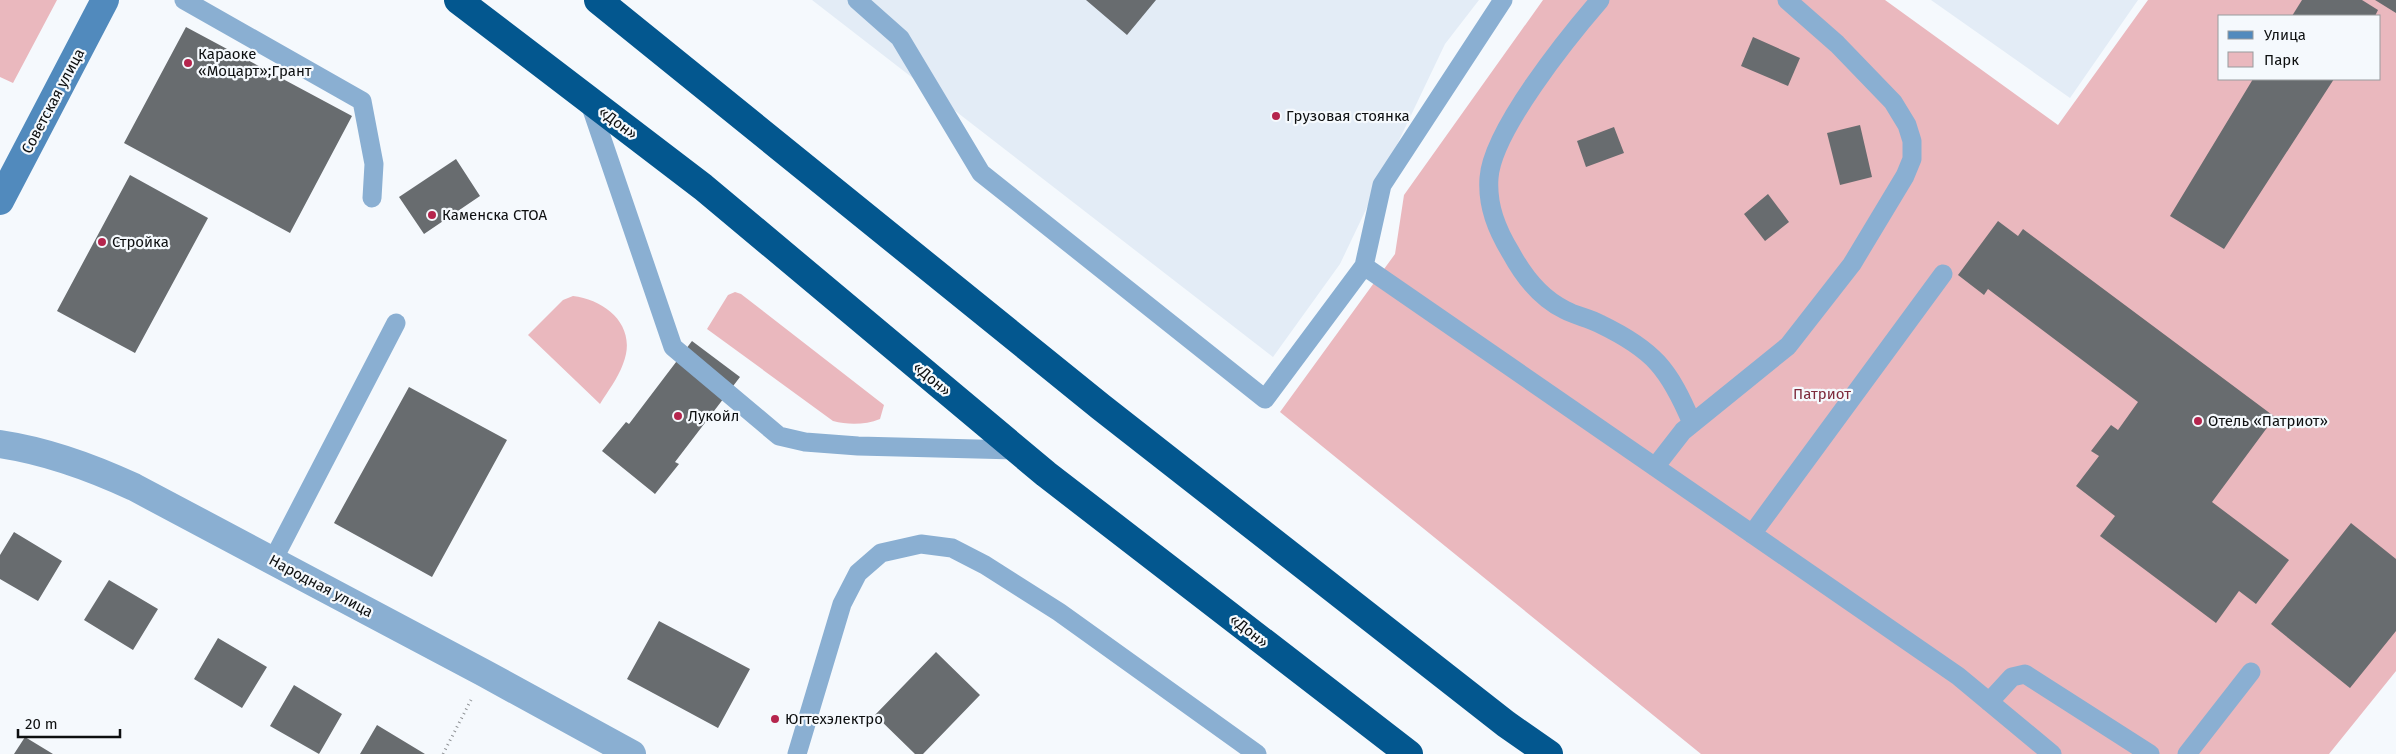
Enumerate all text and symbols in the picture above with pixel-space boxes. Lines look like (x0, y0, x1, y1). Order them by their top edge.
legend (2218, 15, 2381, 80)
text: Улица (2264, 26, 2306, 44)
street label: Советская улица (18, 45, 88, 157)
place label: Караоке «Моцарт»;Грант (198, 45, 312, 80)
text: Парк (2264, 51, 2299, 69)
marker: Караоке «Моцарт»;Грант (182, 57, 194, 69)
street label: «Дон» (595, 103, 641, 143)
place label: Грузовая стоянка (1286, 107, 1410, 125)
marker: Грузовая стоянка (1270, 110, 1282, 122)
place label: Каменска СТОА (442, 206, 548, 224)
marker: Каменска СТОА (426, 209, 438, 221)
place label: Стройка (112, 233, 169, 251)
marker: Стройка (96, 236, 108, 248)
street label: «Дон» (909, 358, 955, 400)
park label: Патриот (1793, 385, 1851, 403)
place label: Лукойл (688, 407, 739, 425)
marker: Лукойл (672, 410, 684, 422)
place label: Отель «Патриот» (2208, 412, 2328, 430)
marker: Отель «Патриот» (2192, 415, 2204, 427)
street label: Народная улица (266, 551, 376, 621)
street label: «Дон» (1226, 610, 1272, 652)
scale bar (18, 706, 120, 738)
place label: Югтехэлектро (785, 710, 883, 728)
marker: Югтехэлектро (769, 713, 781, 725)
text: 20 m (25, 715, 58, 733)

